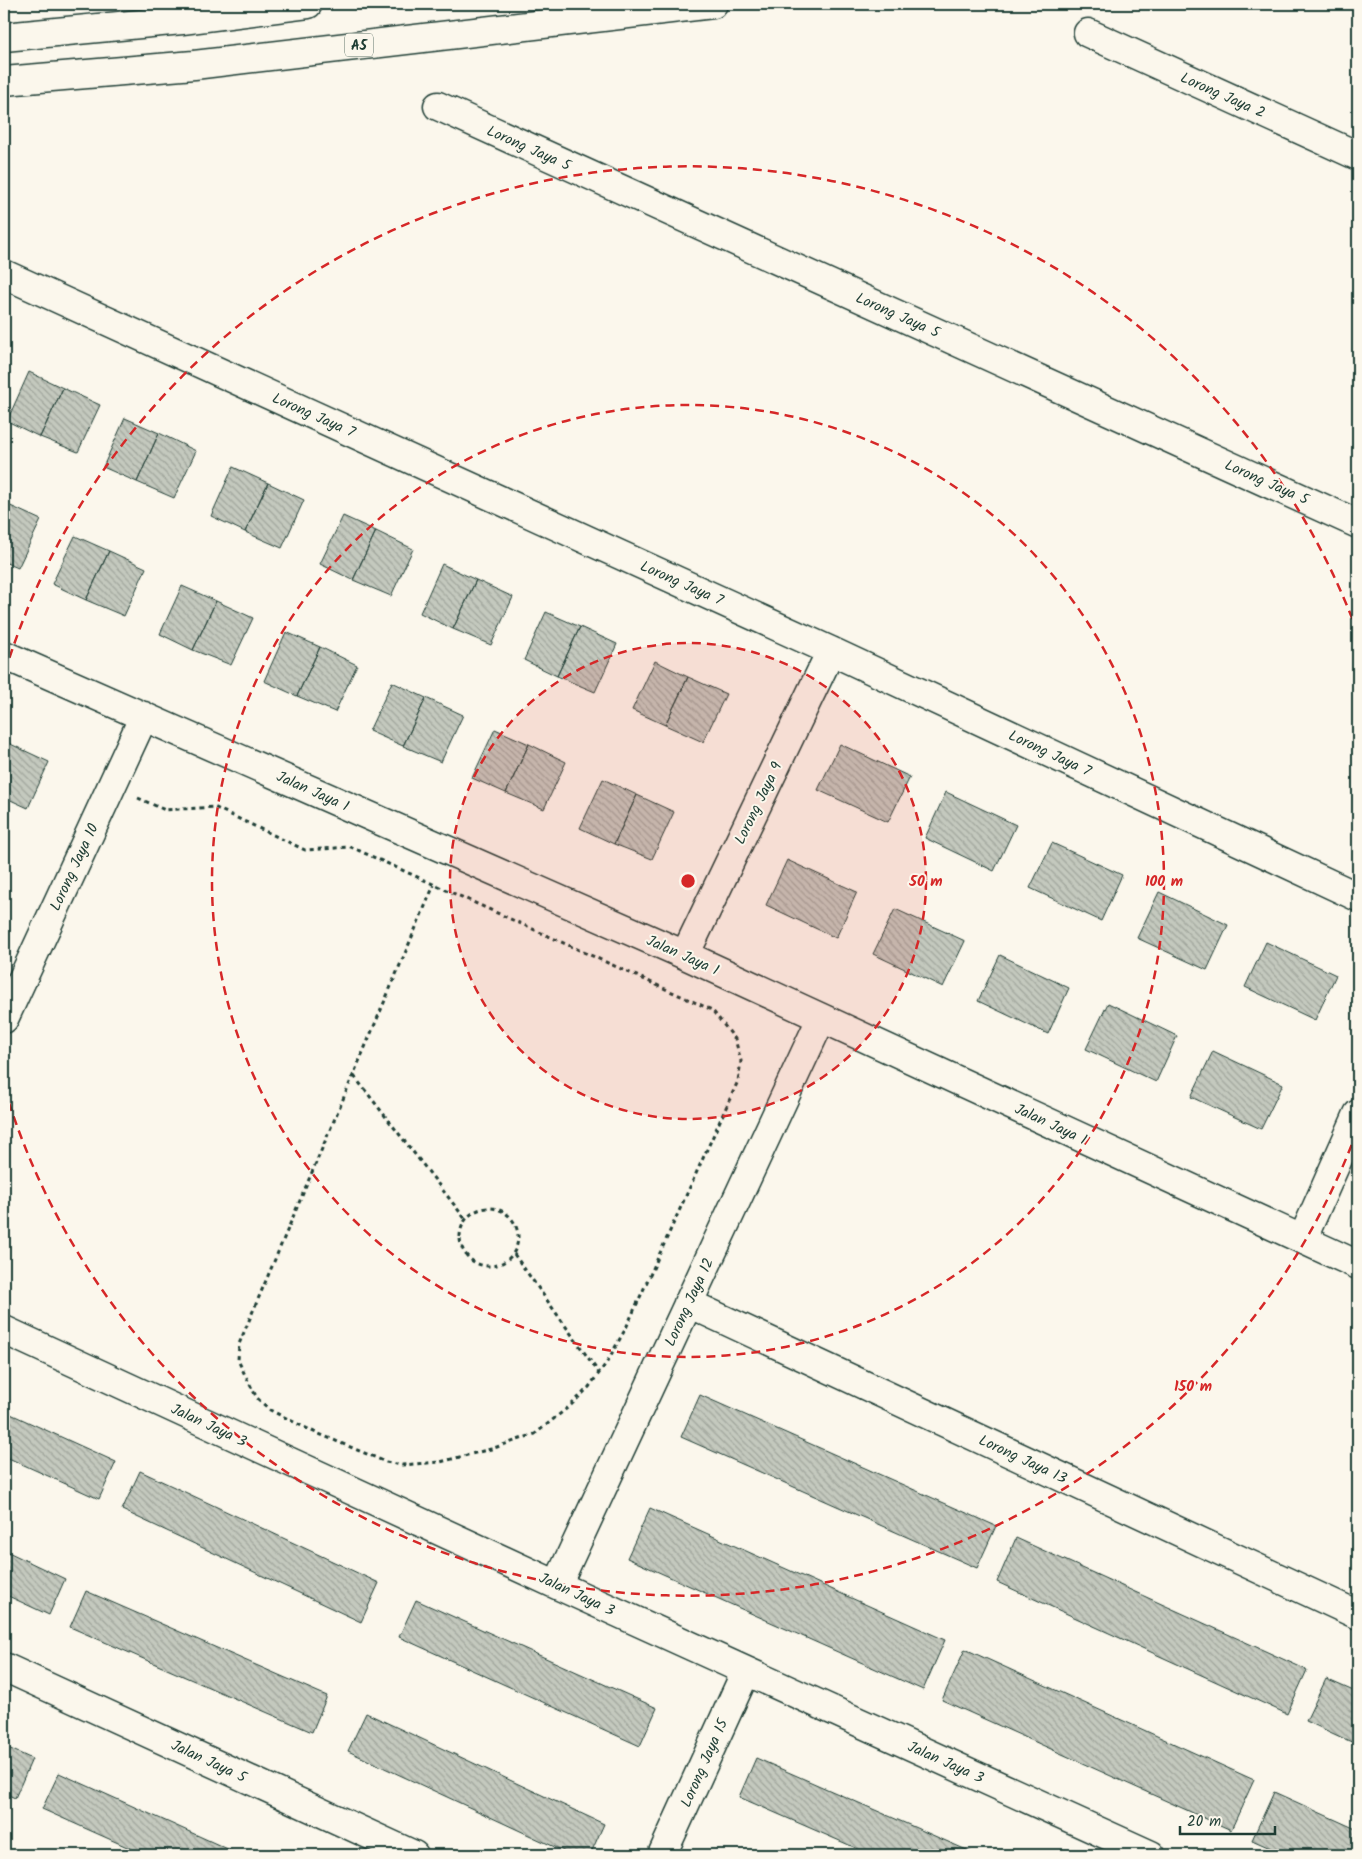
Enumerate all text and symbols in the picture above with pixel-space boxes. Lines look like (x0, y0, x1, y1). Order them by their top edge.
road number: A5 (345, 34, 373, 56)
street label: Lorong Jaya 2 (1176, 66, 1269, 125)
street label: Lorong Jaya 5 (483, 120, 575, 179)
street label: Lorong Jaya 5 (852, 287, 944, 346)
street label: Lorong Jaya 7 (268, 387, 360, 445)
street label: Lorong Jaya 5 (1221, 454, 1313, 513)
street label: Lorong Jaya 7 (636, 555, 728, 613)
street label: Lorong Jaya 7 (1004, 724, 1096, 784)
street label: Lorong Jaya 9 (729, 757, 790, 849)
street label: Jalan Jaya 1 (272, 765, 353, 819)
street label: Lorong Jaya 10 (44, 819, 106, 915)
text: 50 m (908, 870, 943, 894)
text: 100 m (1145, 870, 1183, 894)
centre of rings (679, 872, 697, 890)
street label: Jalan Jaya 1 (642, 929, 723, 983)
street label: Jalan Jaya 1 (1010, 1098, 1091, 1152)
street label: Lorong Jaya 12 (659, 1254, 721, 1351)
text: 150 m (1174, 1375, 1212, 1399)
street label: Jalan Jaya 3 (167, 1398, 251, 1454)
street label: Lorong Jaya 13 (974, 1429, 1071, 1491)
street label: Jalan Jaya 3 (535, 1567, 619, 1623)
street label: Lorong Jaya 15 (675, 1714, 736, 1812)
street label: Jalan Jaya 5 (167, 1734, 251, 1790)
street label: Jalan Jaya 3 (903, 1735, 988, 1791)
scale bar (1180, 1804, 1274, 1836)
text: 20 m (1187, 1810, 1221, 1834)

